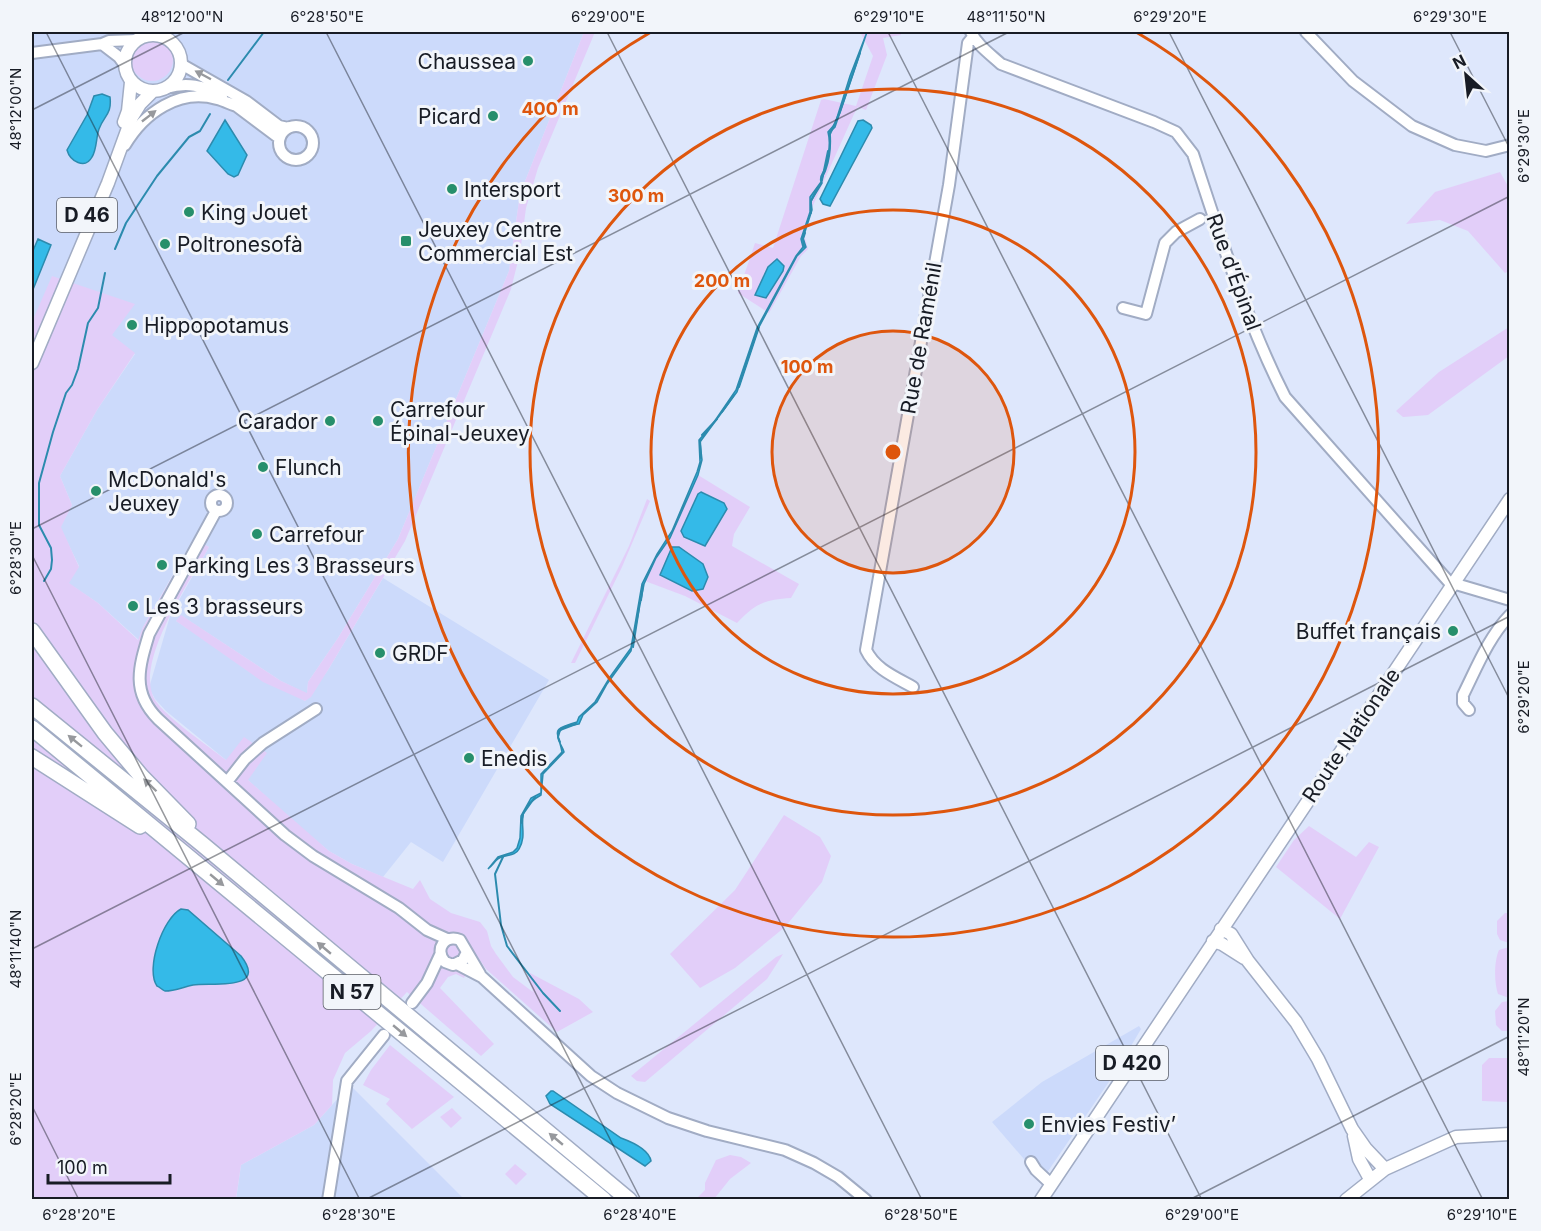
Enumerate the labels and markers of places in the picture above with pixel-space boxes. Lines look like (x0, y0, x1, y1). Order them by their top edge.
place label: Chaussea (418, 49, 516, 74)
marker: Chaussea (521, 54, 535, 68)
place label: Picard (418, 104, 481, 129)
marker: Picard (486, 109, 500, 123)
place label: Intersport (464, 177, 561, 202)
marker: Intersport (445, 182, 459, 196)
place label: King Jouet (201, 200, 308, 225)
marker: King Jouet (182, 205, 196, 219)
place label: Jeuxey Centre Commercial Est (418, 217, 573, 266)
place label: Poltronesofà (177, 232, 303, 257)
marker: Jeuxey Centre Commercial Est (399, 234, 413, 248)
marker: Poltronesofà (158, 237, 172, 251)
place label: Hippopotamus (144, 313, 289, 338)
marker: Hippopotamus (125, 318, 139, 332)
place label: Carrefour Épinal-Jeuxey (390, 397, 530, 446)
place label: Carador (238, 409, 318, 434)
marker: Carador (323, 414, 337, 428)
marker: Carrefour Épinal-Jeuxey (371, 414, 385, 428)
centre of rings (883, 442, 903, 462)
place label: Flunch (275, 455, 342, 480)
marker: Flunch (256, 460, 270, 474)
place label: McDonald's Jeuxey (108, 467, 226, 516)
marker: McDonald's Jeuxey (89, 484, 103, 498)
place label: Carrefour (269, 522, 364, 547)
marker: Carrefour (250, 527, 264, 541)
place label: Parking Les 3 Brasseurs (174, 553, 415, 578)
marker: Parking Les 3 Brasseurs (155, 558, 169, 572)
place label: Les 3 brasseurs (145, 594, 303, 619)
marker: Les 3 brasseurs (126, 599, 140, 613)
place label: Buffet français (1296, 619, 1441, 644)
marker: Buffet français (1446, 624, 1460, 638)
place label: GRDF (392, 641, 449, 666)
marker: GRDF (373, 646, 387, 660)
place label: Enedis (481, 746, 547, 771)
marker: Enedis (462, 751, 476, 765)
place label: Envies Festiv’ (1041, 1112, 1176, 1137)
marker: Envies Festiv’ (1022, 1117, 1036, 1131)

